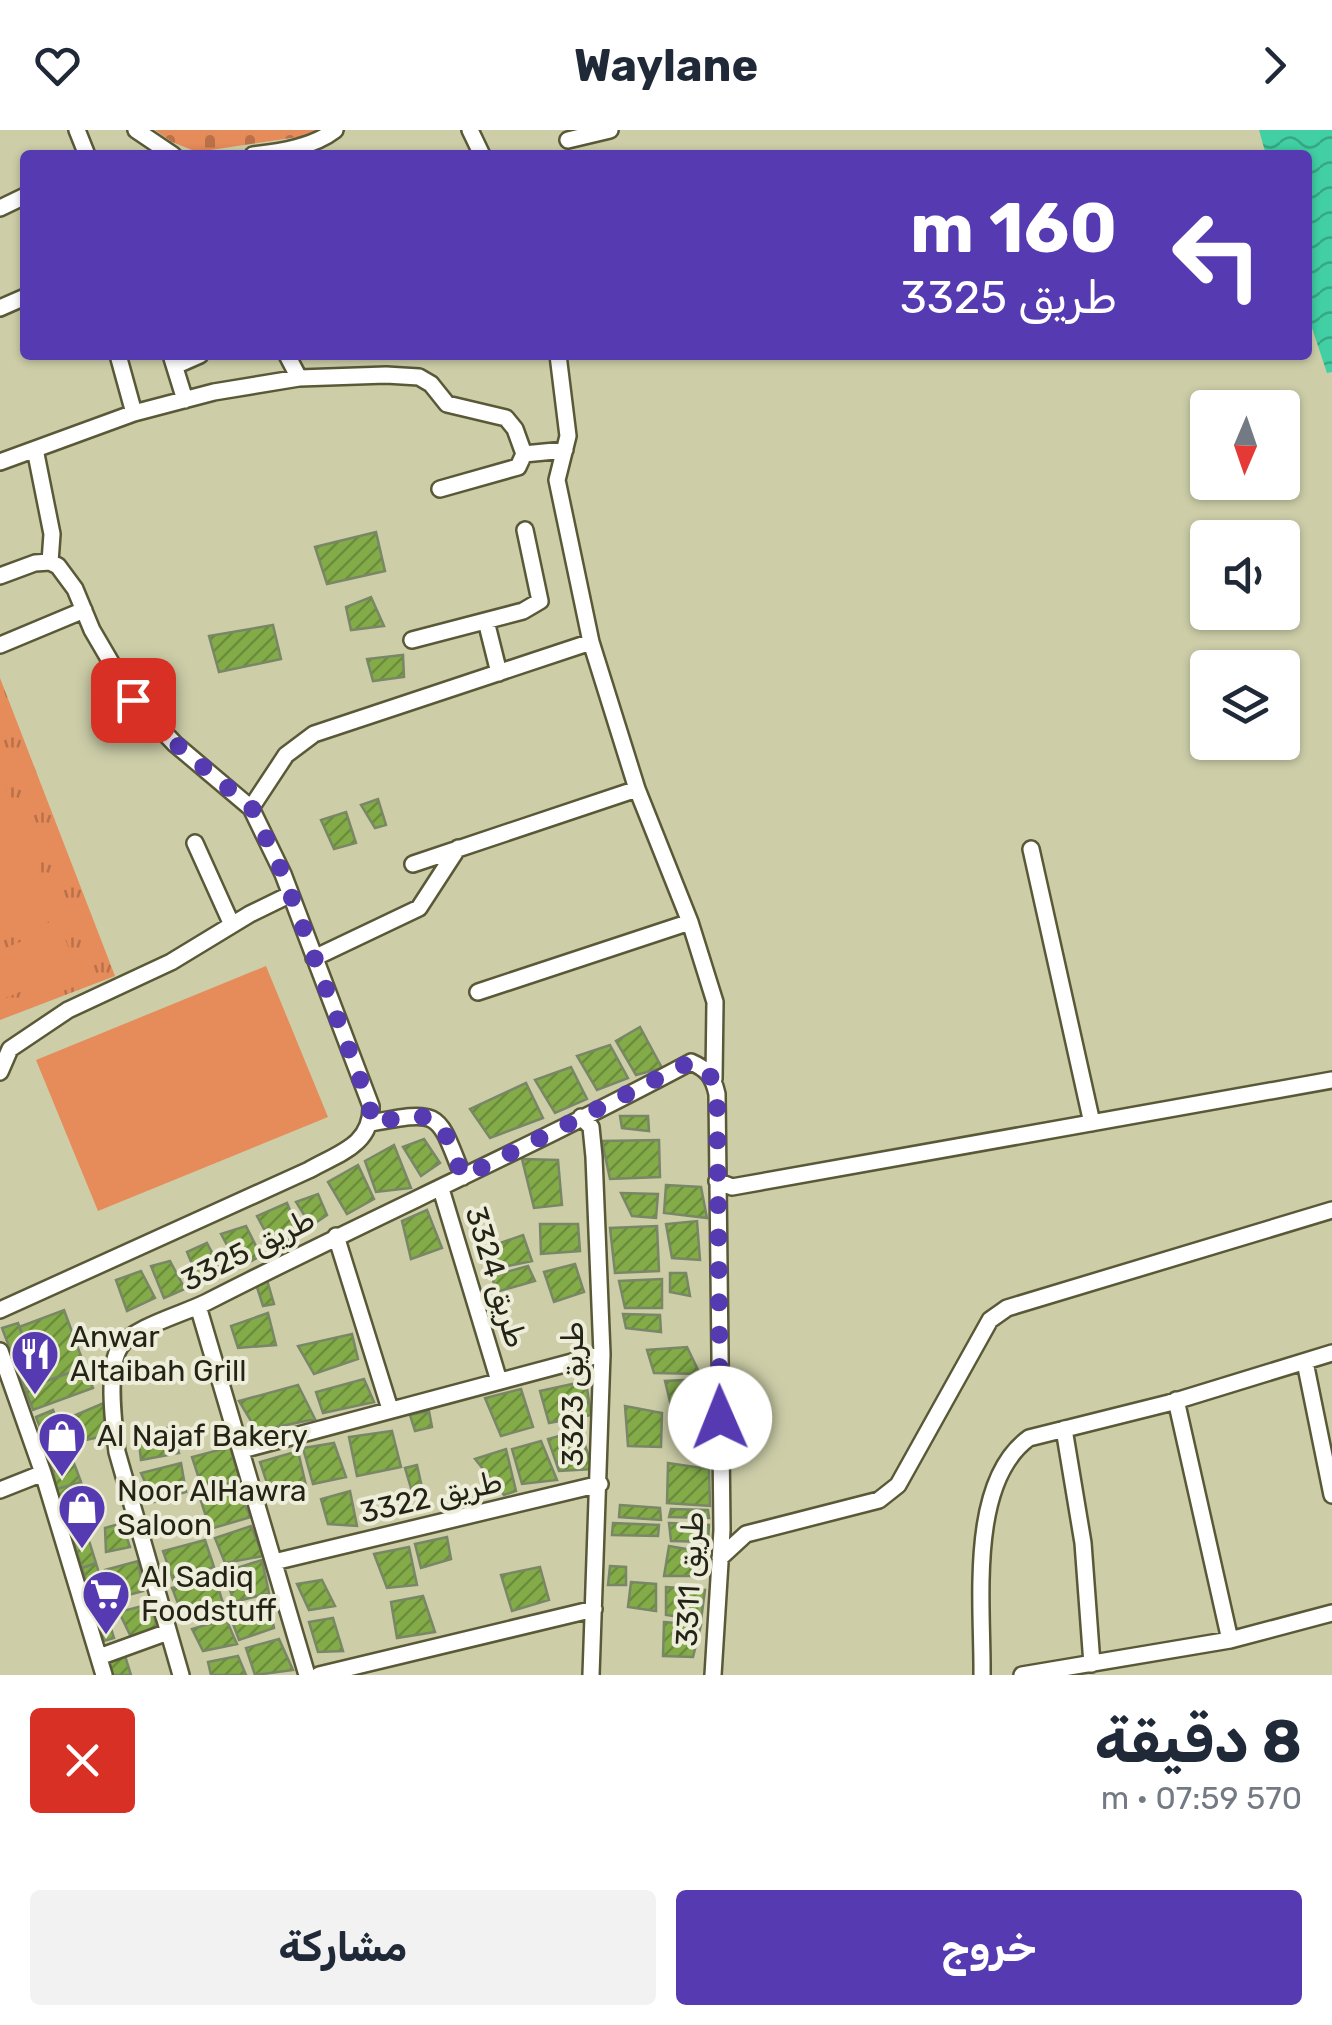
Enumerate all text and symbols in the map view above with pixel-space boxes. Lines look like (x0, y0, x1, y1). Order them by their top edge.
icon: heart (30, 38, 85, 93)
icon: forward (1247, 38, 1302, 93)
text: Waylane (574, 39, 758, 92)
text: 160 m (910, 187, 1117, 270)
icon: left (1152, 190, 1282, 320)
text: طريق 3325 (900, 271, 1117, 324)
north arrow (1190, 390, 1300, 500)
map controls (1190, 390, 1300, 760)
button: sound (1190, 520, 1300, 630)
button: layers (1190, 650, 1300, 760)
pin (91, 658, 176, 743)
icon: arrive (106, 673, 161, 728)
street label: طريق 3325 (175, 1201, 321, 1299)
street label: طريق 3324 (457, 1202, 535, 1352)
place label: Anwar Altaibah Grill (70, 1319, 247, 1389)
street label: طريق 3323 (555, 1321, 591, 1467)
restaurant icon: Anwar Altaibah Grill (9, 1328, 61, 1396)
position arrow (668, 1366, 772, 1470)
shop icon: Al Najaf Bakery (36, 1410, 88, 1478)
place label: Al Najaf Bakery (97, 1418, 308, 1454)
street label: طريق 3322 (356, 1463, 506, 1531)
place label: Noor AlHawra Saloon (117, 1473, 307, 1543)
shop icon: Noor AlHawra Saloon (56, 1482, 108, 1550)
street label: طريق 3311 (668, 1511, 712, 1647)
place label: Al Sadiq Foodstuff (141, 1559, 277, 1629)
supermarket icon: Al Sadiq Foodstuff (80, 1568, 132, 1636)
text: 8 دقيقة (1094, 1706, 1302, 1777)
button: close (30, 1708, 135, 1813)
text: 570 m · 07:59 (1101, 1779, 1302, 1817)
button: مشاركة (30, 1890, 656, 2005)
button: خروج (676, 1890, 1302, 2005)

